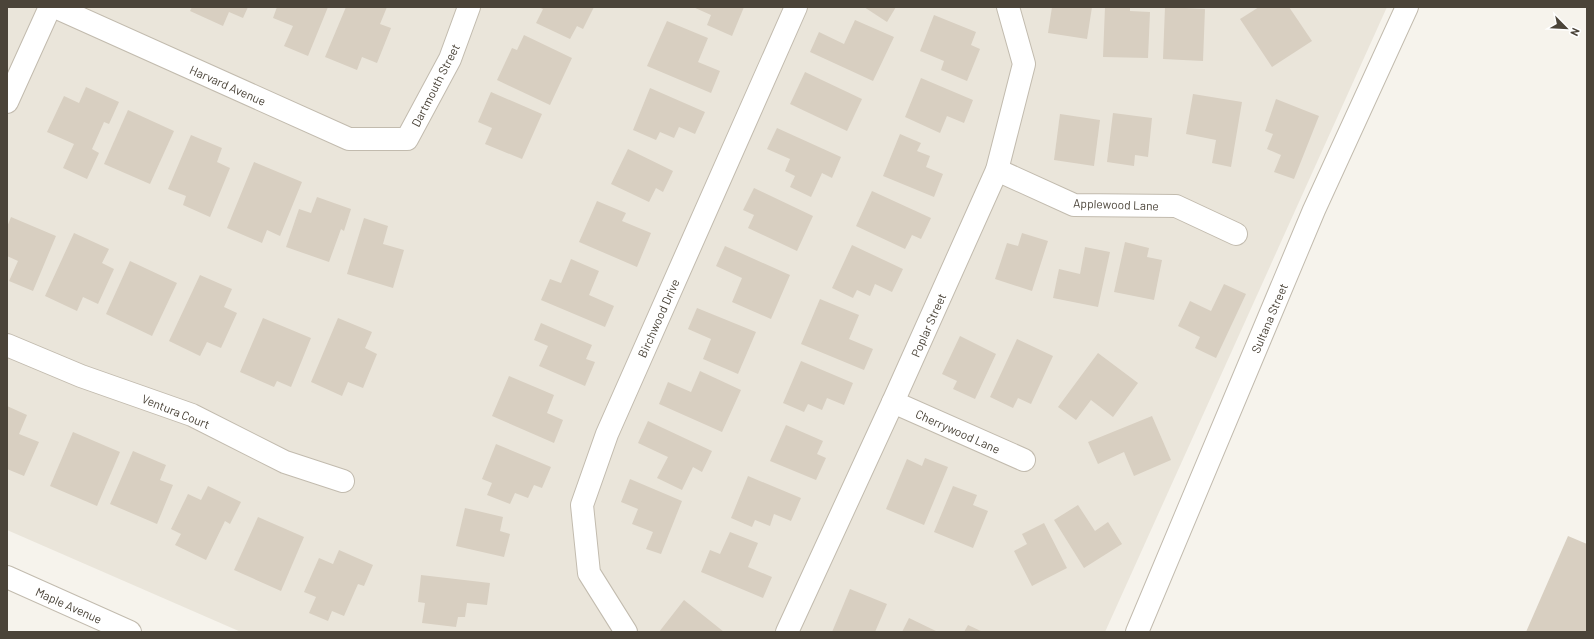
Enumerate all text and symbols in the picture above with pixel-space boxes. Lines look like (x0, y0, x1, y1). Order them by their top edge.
north arrow (1546, 8, 1586, 48)
text: N (1568, 26, 1583, 38)
street label: Dartmouth Street (408, 41, 462, 129)
street label: Harvard Avenue (188, 62, 268, 108)
street label: Applewood Lane (1073, 196, 1159, 212)
street label: Birchwood Drive (634, 276, 682, 360)
street label: Sultana Street (1248, 281, 1290, 355)
street label: Poplar Street (908, 291, 948, 359)
street label: Ventura Court (140, 391, 212, 431)
street label: Cherrywood Lane (914, 406, 1002, 456)
street label: Maple Avenue (34, 584, 104, 626)

